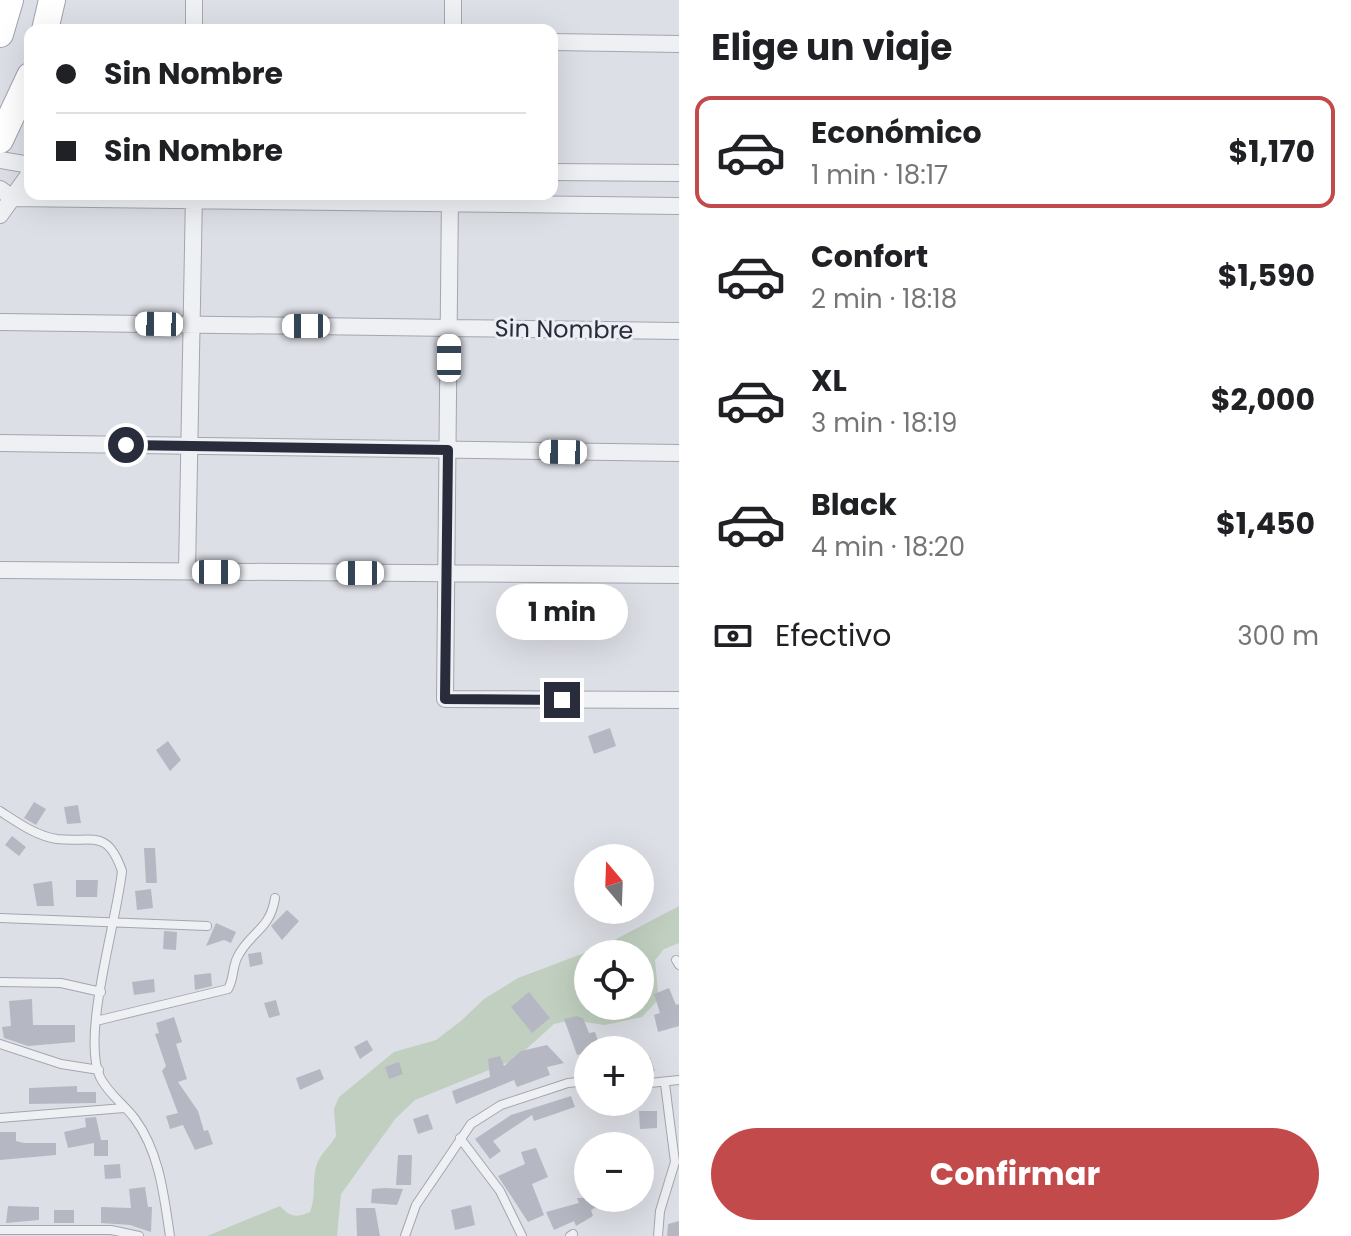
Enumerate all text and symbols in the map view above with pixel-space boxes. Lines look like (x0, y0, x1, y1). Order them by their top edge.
text: Elige un viaje (711, 22, 953, 73)
text: Sin Nombre (104, 52, 283, 95)
text: Económico (811, 111, 982, 154)
icon: car (715, 116, 787, 188)
text: Sin Nombre (104, 129, 283, 172)
text: $1,170 (1228, 130, 1315, 173)
text: 1 min · 18:17 (811, 157, 948, 193)
text: Confort (811, 235, 928, 278)
icon: car (715, 240, 787, 312)
text: $1,590 (1218, 254, 1315, 297)
text: 2 min · 18:18 (811, 281, 957, 317)
street label: Sin Nombre (494, 311, 634, 347)
car (135, 312, 183, 336)
car (282, 314, 330, 338)
car (437, 334, 461, 382)
text: XL (811, 359, 847, 402)
icon: car (715, 364, 787, 436)
text: $2,000 (1211, 378, 1315, 421)
text: 3 min · 18:19 (811, 405, 957, 441)
route start (108, 427, 144, 463)
car (539, 440, 587, 464)
text: Black (811, 483, 897, 526)
icon: car (715, 488, 787, 560)
text: $1,450 (1216, 502, 1315, 545)
text: 4 min · 18:20 (811, 529, 965, 565)
car (192, 560, 240, 584)
car (336, 561, 384, 585)
callout: 1 min (496, 584, 628, 640)
text: 1 min (528, 594, 596, 630)
icon: cash (711, 614, 755, 658)
text: Efectivo (775, 614, 891, 657)
text: 300 m (1237, 618, 1319, 654)
route end (544, 682, 580, 718)
north arrow (574, 844, 654, 924)
map controls (574, 844, 654, 1212)
button: locate (574, 940, 654, 1020)
button: + (574, 1036, 654, 1116)
button: Confirmar (711, 1128, 1319, 1220)
button: − (574, 1132, 654, 1212)

